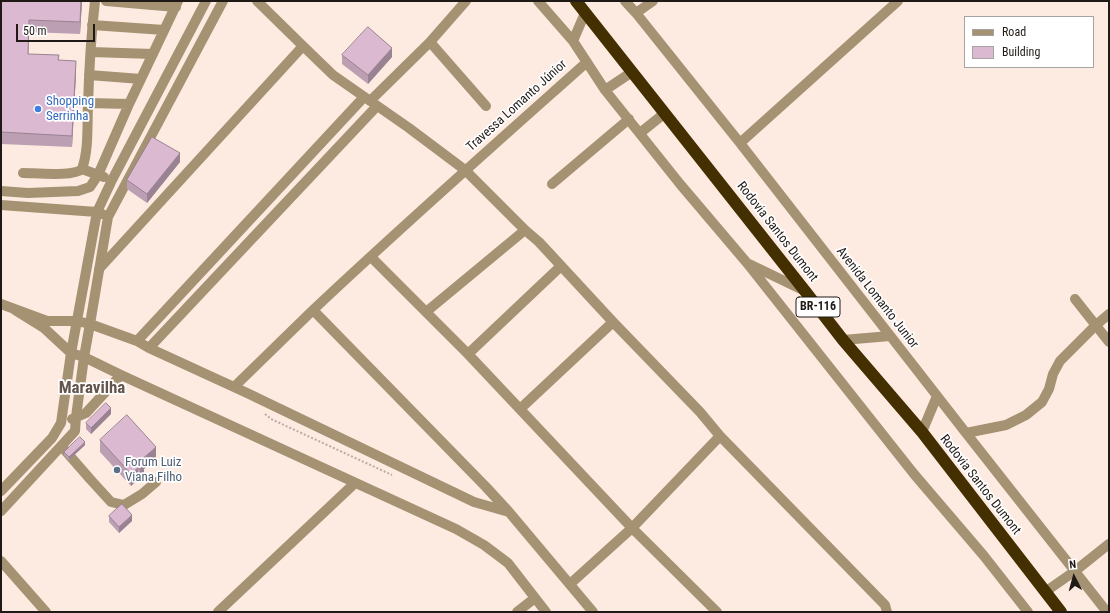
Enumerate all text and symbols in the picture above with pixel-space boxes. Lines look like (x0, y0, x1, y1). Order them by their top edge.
scale bar (18, 16, 97, 42)
legend (964, 16, 1094, 68)
text: 50 m (23, 24, 47, 38)
text: Road (1002, 25, 1026, 39)
text: Building (1002, 45, 1040, 59)
street label: Travessa Lomanto Júnior (464, 57, 570, 155)
place label: Shopping Serrinha (46, 94, 94, 125)
marker: Shopping Serrinha (33, 104, 43, 114)
street label: Rodovia Santos Dumont (733, 179, 821, 285)
street label: Avenida Lomanto Junior (833, 244, 921, 352)
road number: BR-116 (796, 297, 840, 317)
district label: Maravilha (59, 379, 125, 399)
street label: Rodovia Santos Dumont (936, 432, 1024, 538)
place label: Forum Luiz Viana Filho (125, 455, 182, 486)
marker: Forum Luiz Viana Filho (112, 465, 122, 475)
north arrow (1054, 557, 1094, 597)
text: N (1069, 558, 1077, 571)

